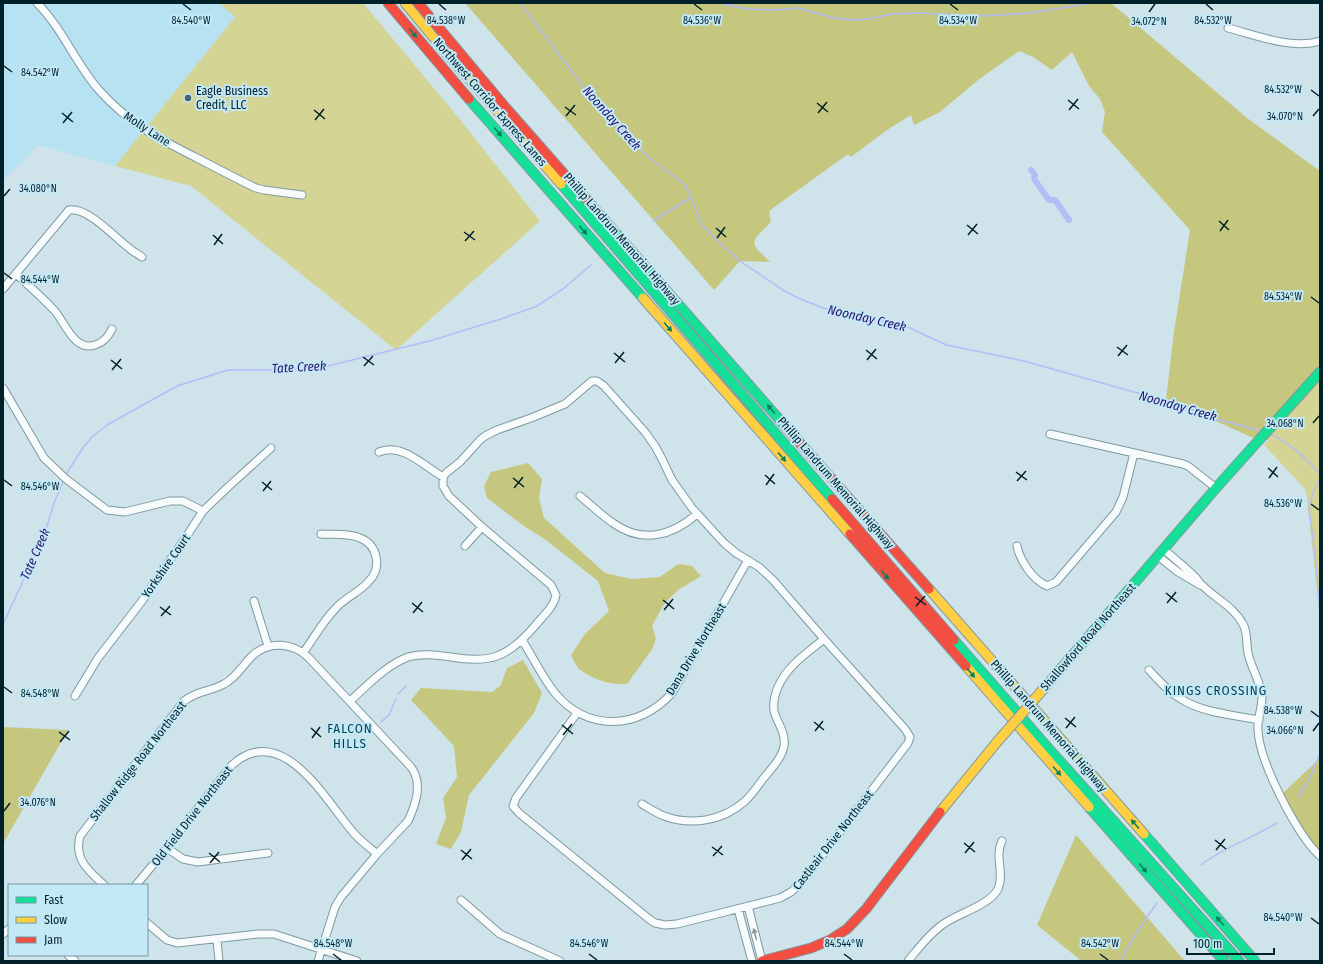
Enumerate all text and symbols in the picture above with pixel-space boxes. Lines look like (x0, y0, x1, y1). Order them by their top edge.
text: 84.540°W (172, 15, 211, 27)
text: 84.538°W (427, 15, 466, 27)
text: 84.536°W (683, 15, 722, 27)
text: 84.534°W (939, 15, 978, 27)
text: 84.532°W (1194, 15, 1232, 27)
text: 34.072°N (1131, 16, 1167, 28)
one-way arrow (409, 28, 417, 39)
street label: Northwest Corridor Express Lanes (430, 35, 550, 169)
text: 84.542°W (21, 67, 59, 79)
water label: Noonday Creek (580, 83, 645, 153)
place label: Eagle Business Credit, LLC (196, 84, 268, 112)
text: 84.532°W (1264, 84, 1302, 96)
marker: Eagle Business Credit, LLC (183, 93, 193, 103)
street label: Molly Lane (121, 109, 173, 149)
text: 34.070°N (1267, 111, 1303, 123)
one-way arrow (493, 127, 502, 137)
street label: Phillip Landrum Memorial Highway (561, 170, 684, 308)
text: 34.080°N (19, 183, 57, 195)
one-way arrow (578, 224, 587, 235)
text: 84.544°W (21, 274, 60, 286)
text: 84.534°W (1264, 291, 1303, 303)
water label: Noonday Creek (826, 302, 908, 334)
one-way arrow (664, 322, 673, 333)
water label: Tate Creek (271, 358, 327, 376)
water label: Noonday Creek (1138, 388, 1219, 424)
one-way arrow (767, 404, 776, 413)
street label: Phillip Landrum Memorial Highway (775, 414, 898, 552)
text: 34.068°N (1266, 418, 1304, 430)
one-way arrow (777, 451, 786, 462)
text: 84.546°W (21, 481, 60, 493)
text: 84.536°W (1264, 498, 1303, 510)
water label: Tate Creek (17, 526, 53, 582)
street label: Yorkshire Court (139, 531, 193, 601)
one-way arrow (880, 571, 889, 580)
street label: Shallowford Road Northeast (1037, 580, 1139, 694)
street label: Dana Drive Northeast (663, 600, 729, 697)
street label: Phillip Landrum Memorial Highway (988, 657, 1111, 795)
one-way arrow (966, 668, 975, 678)
district label: KINGS CROSSING (1165, 683, 1267, 698)
text: 84.548°W (21, 688, 60, 700)
street label: Shallow Ridge Road Northeast (87, 698, 189, 824)
text: 84.538°W (1264, 705, 1303, 717)
district label: FALCON HILLS (327, 721, 373, 751)
text: 34.066°N (1266, 725, 1304, 737)
street label: Old Field Drive Northeast (149, 763, 235, 869)
one-way arrow (1052, 765, 1061, 776)
street label: Castleair Drive Northeast (790, 787, 876, 893)
text: 34.076°N (20, 797, 56, 809)
one-way arrow (1130, 818, 1139, 829)
one-way arrow (1138, 863, 1147, 873)
legend (8, 884, 148, 956)
text: Fast (44, 893, 63, 907)
text: 84.540°W (1264, 912, 1303, 924)
text: Slow (44, 913, 67, 927)
one-way arrow (1216, 916, 1225, 926)
one-way arrow (752, 927, 758, 939)
scale bar (1187, 930, 1274, 956)
text: Jam (44, 933, 62, 947)
text: 100 m (1193, 937, 1222, 951)
text: 84.548°W (314, 938, 353, 950)
text: 84.546°W (570, 938, 609, 950)
text: 84.544°W (825, 938, 864, 950)
text: 84.542°W (1081, 938, 1119, 950)

